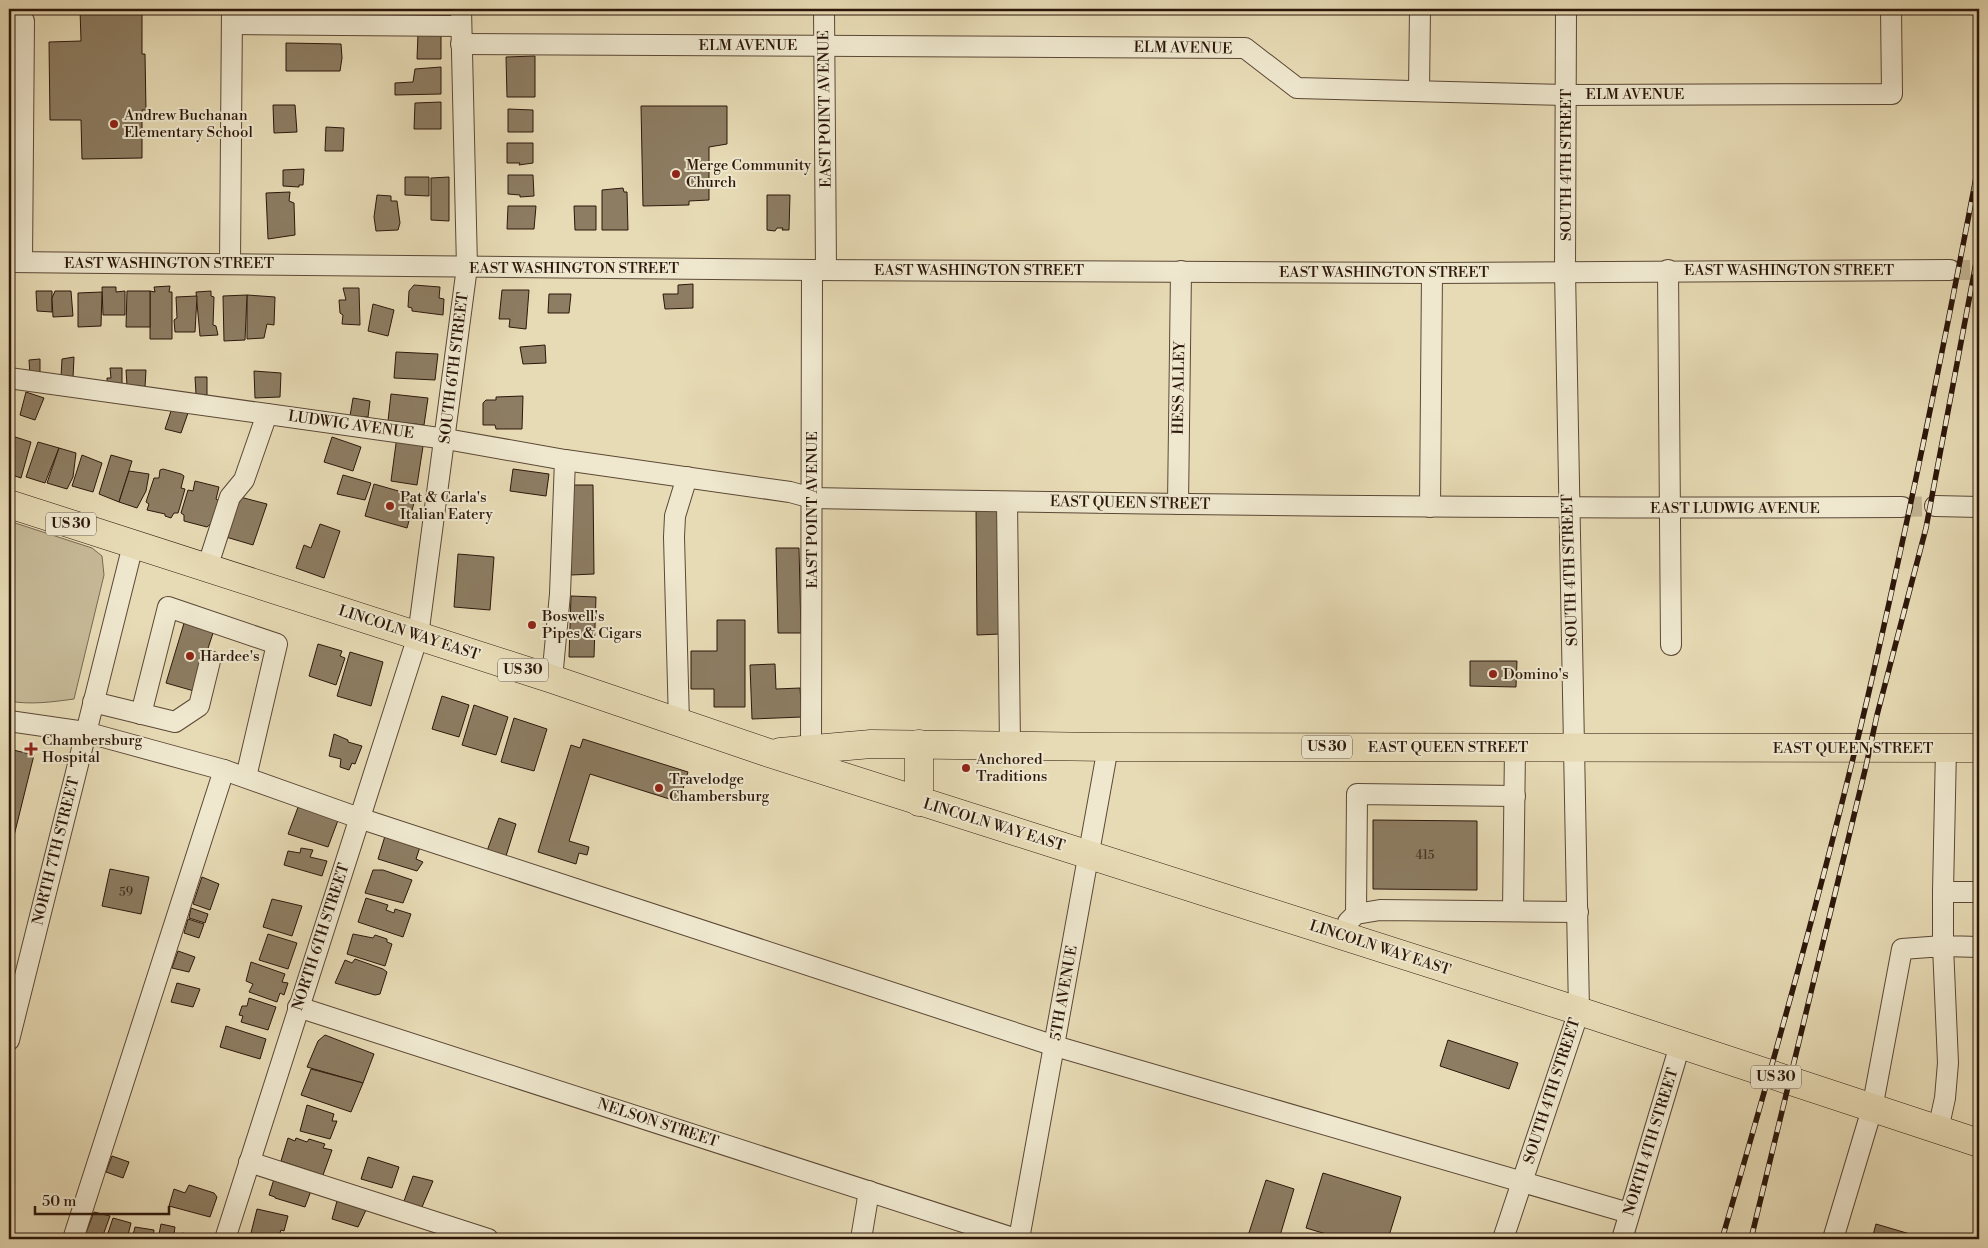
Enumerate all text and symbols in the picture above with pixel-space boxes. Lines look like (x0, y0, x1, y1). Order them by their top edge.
street label: EAST POINT AVENUE (814, 30, 836, 188)
street label: ELM AVENUE (699, 36, 797, 55)
street label: ELM AVENUE (1133, 38, 1233, 58)
street label: ELM AVENUE (1586, 85, 1684, 104)
street label: SOUTH 4TH STREET (1557, 88, 1576, 241)
place label: Andrew Buchanan Elementary School (123, 106, 253, 142)
marker: Andrew Buchanan Elementary School (108, 118, 120, 130)
place label: Merge Community Church (686, 156, 812, 192)
marker: Merge Community Church (670, 168, 682, 180)
street label: EAST WASHINGTON STREET (64, 254, 274, 273)
street label: EAST WASHINGTON STREET (469, 259, 679, 278)
street label: EAST WASHINGTON STREET (874, 261, 1084, 280)
street label: EAST WASHINGTON STREET (1684, 261, 1894, 280)
street label: EAST WASHINGTON STREET (1279, 263, 1489, 282)
street label: SOUTH 6TH STREET (435, 291, 473, 445)
street label: HESS ALLEY (1169, 340, 1189, 435)
street label: LUDWIG AVENUE (287, 407, 415, 443)
street label: EAST POINT AVENUE (803, 431, 822, 589)
place label: Pat & Carla's Italian Eatery (400, 488, 494, 524)
street label: EAST QUEEN STREET (1050, 492, 1211, 514)
street label: SOUTH 4TH STREET (1558, 493, 1582, 646)
street label: EAST LUDWIG AVENUE (1650, 499, 1820, 518)
marker: Pat & Carla's Italian Eatery (384, 500, 396, 512)
road number: US 30 (46, 512, 96, 536)
street label: LINCOLN WAY EAST (336, 601, 482, 665)
place label: Boswell's Pipes & Cigars (541, 607, 642, 643)
marker: Boswell's Pipes & Cigars (526, 619, 538, 631)
place label: Hardee's (200, 647, 260, 666)
marker: Hardee's (184, 650, 196, 662)
road number: US 30 (498, 658, 548, 682)
place label: Domino's (1503, 665, 1568, 684)
marker: Domino's (1487, 668, 1499, 680)
place label: Chambersburg Hospital (42, 731, 143, 767)
road number: US 30 (1302, 736, 1352, 759)
street label: EAST QUEEN STREET (1368, 738, 1529, 757)
street label: EAST QUEEN STREET (1773, 739, 1934, 758)
marker: Chambersburg Hospital (24, 742, 38, 756)
place label: Anchored Traditions (975, 750, 1047, 786)
marker: Anchored Traditions (960, 762, 972, 774)
place label: Travelodge Chambersburg (669, 770, 770, 806)
street label: NORTH 7TH STREET (28, 774, 84, 927)
marker: Travelodge Chambersburg (653, 782, 665, 794)
street label: LINCOLN WAY EAST (921, 794, 1068, 856)
house number: 415 (1416, 848, 1435, 863)
street label: NORTH 6TH STREET (288, 860, 354, 1013)
house number: 59 (119, 885, 133, 900)
street label: LINCOLN WAY EAST (1307, 916, 1453, 980)
street label: 5TH AVENUE (1046, 944, 1082, 1042)
street label: SOUTH 4TH STREET (1519, 1015, 1585, 1166)
street label: NORTH 4TH STREET (1619, 1065, 1683, 1218)
road number: US 30 (1751, 1066, 1801, 1088)
street label: NELSON STREET (595, 1094, 721, 1152)
scale bar (35, 1183, 169, 1215)
text: 50 m (42, 1192, 76, 1211)

